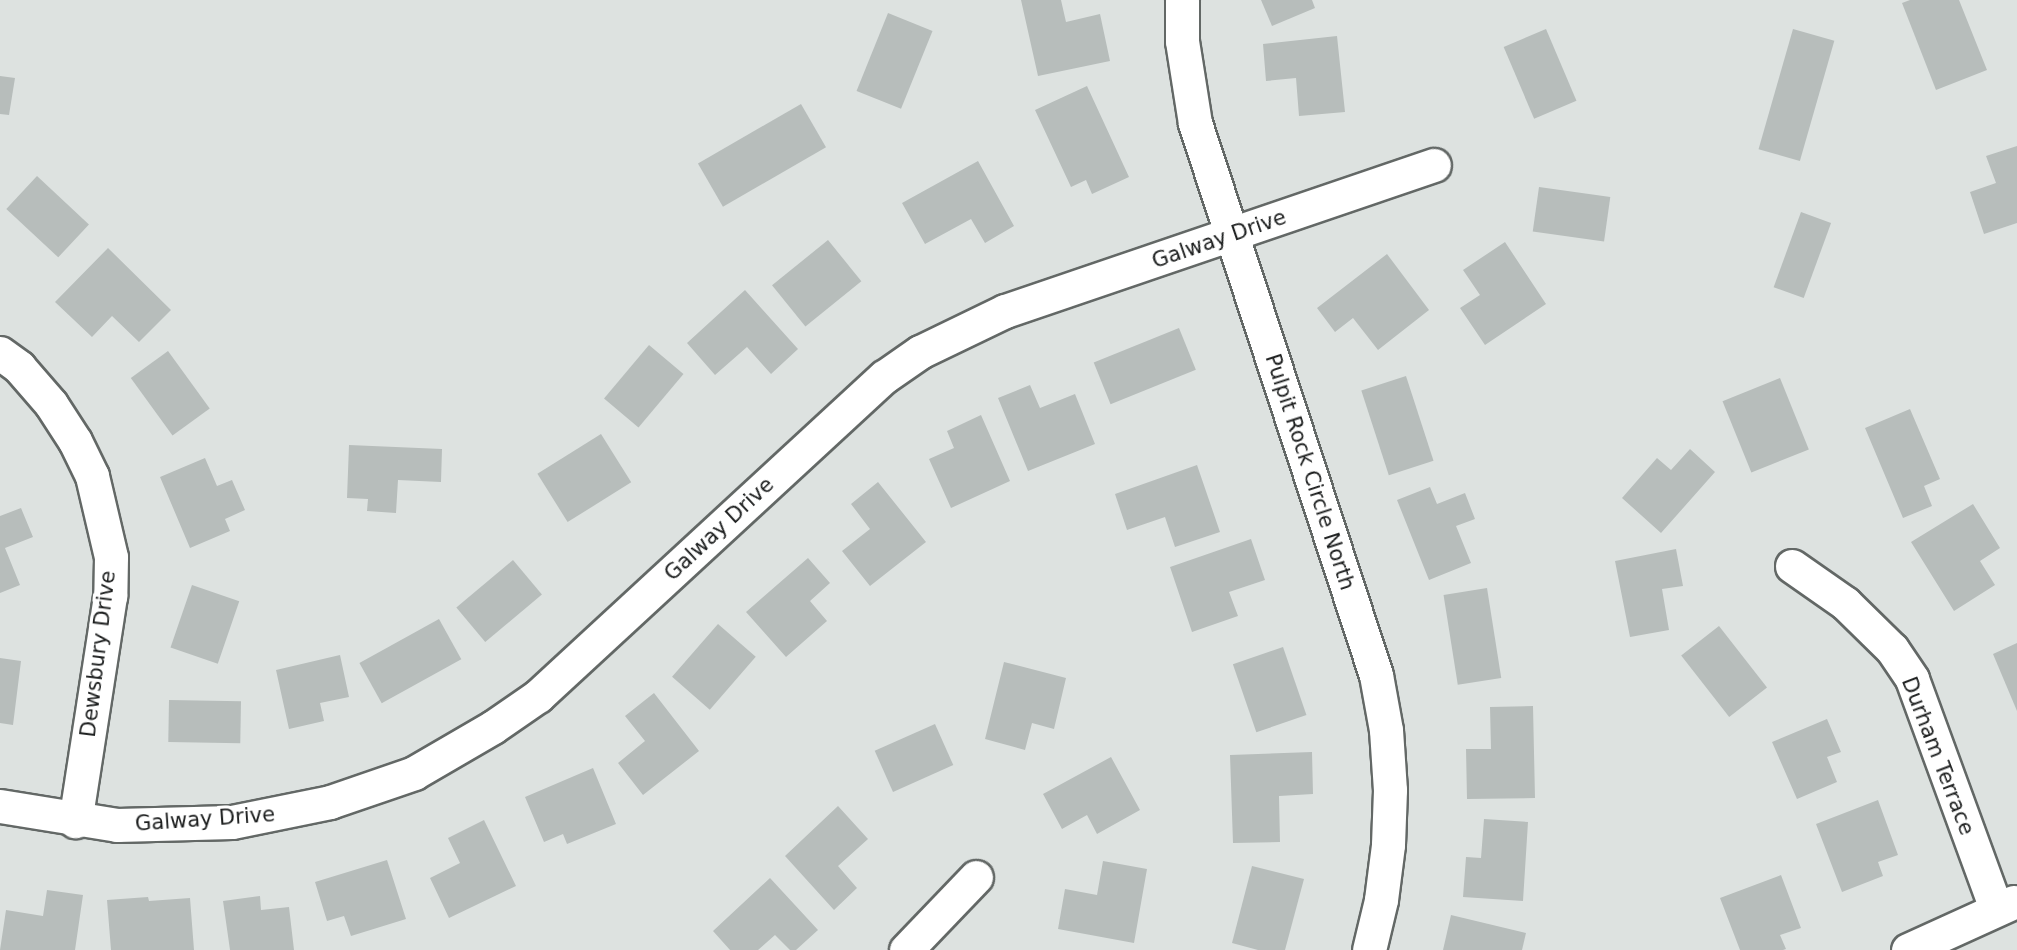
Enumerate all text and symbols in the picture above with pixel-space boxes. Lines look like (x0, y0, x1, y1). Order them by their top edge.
street label: Galway Drive (1149, 204, 1289, 274)
street label: Pulpit Rock Circle North (1260, 351, 1360, 593)
street label: Galway Drive (659, 472, 779, 586)
street label: Dewsbury Drive (75, 569, 121, 739)
street label: Durham Terrace (1896, 673, 1980, 839)
street label: Galway Drive (134, 802, 276, 836)

